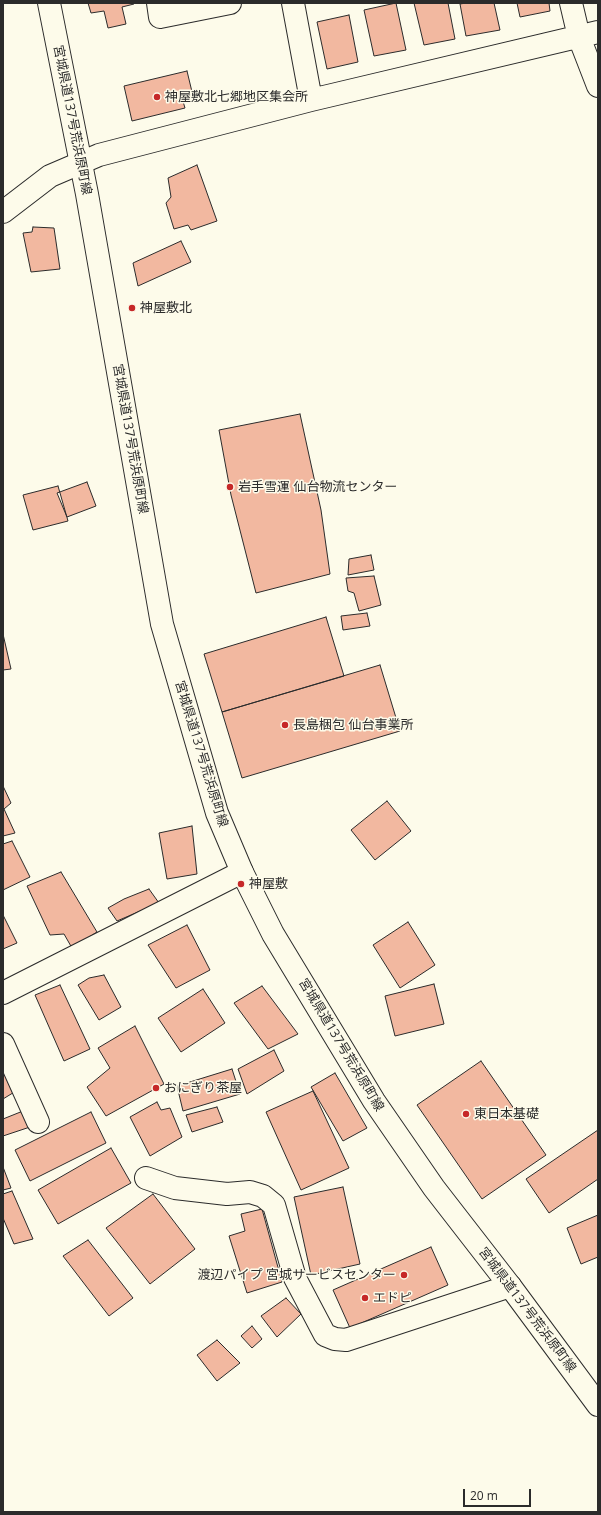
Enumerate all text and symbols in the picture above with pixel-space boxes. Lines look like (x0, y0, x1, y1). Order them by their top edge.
street label: 宮城県道137号荒浜原町線 (50, 44, 94, 196)
place label: 神屋敷北七郷地区集会所 (165, 89, 308, 105)
marker: 神屋敷北七郷地区集会所 (152, 92, 162, 102)
place label: 神屋敷北 (140, 300, 192, 316)
marker: 神屋敷北 (127, 303, 137, 313)
street label: 宮城県道137号荒浜原町線 (109, 363, 151, 515)
place label: 岩手雪運 仙台物流センター (238, 479, 397, 495)
marker: 岩手雪運 仙台物流センター (225, 482, 235, 492)
street label: 宮城県道137号荒浜原町線 (171, 679, 231, 829)
place label: 長島梱包 仙台事業所 (293, 717, 413, 733)
marker: 長島梱包 仙台事業所 (280, 720, 290, 730)
place label: 神屋敷 (249, 876, 288, 892)
marker: 神屋敷 (236, 879, 246, 889)
street label: 宮城県道137号荒浜原町線 (295, 976, 387, 1114)
place label: おにぎり茶屋 (164, 1080, 242, 1096)
marker: おにぎり茶屋 (151, 1083, 161, 1093)
place label: 東日本基礎 (474, 1106, 539, 1122)
marker: 東日本基礎 (461, 1109, 471, 1119)
street label: 宮城県道137号荒浜原町線 (475, 1244, 579, 1376)
place label: 渡辺パイプ 宮城サービスセンター (198, 1267, 396, 1283)
marker: 渡辺パイプ 宮城サービスセンター (399, 1270, 409, 1280)
place label: エドピ (373, 1290, 412, 1306)
marker: エドピ (360, 1293, 370, 1303)
scale bar (465, 1481, 533, 1507)
text: 20 m (470, 1487, 498, 1504)

